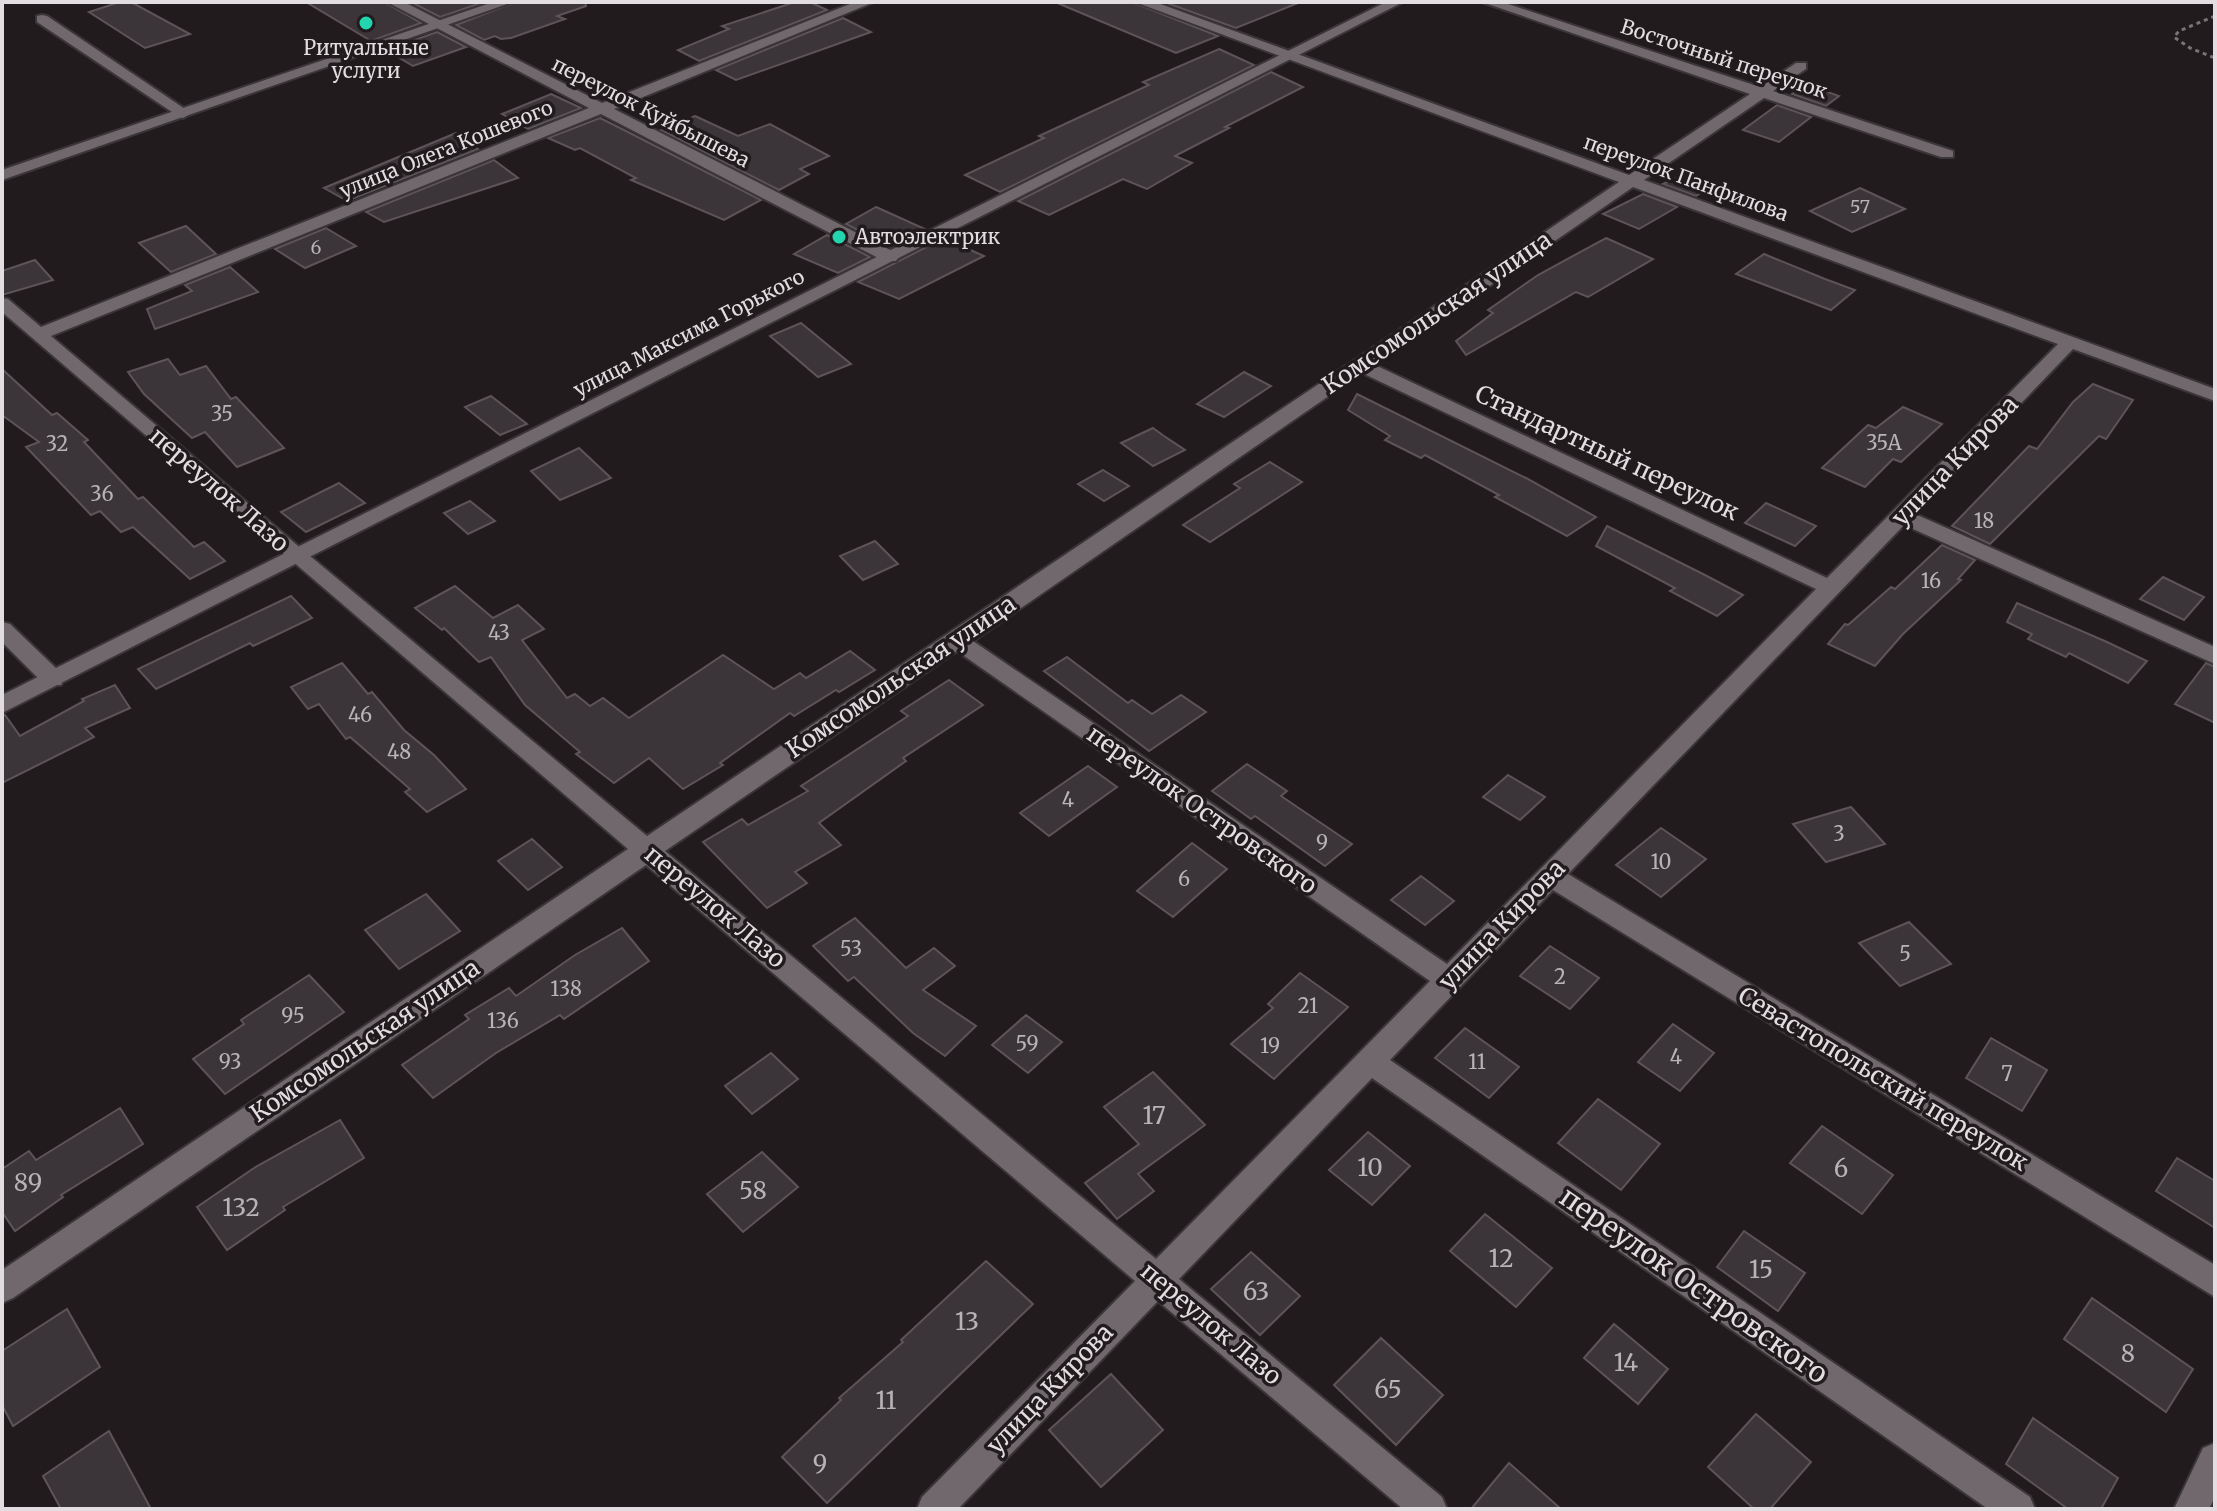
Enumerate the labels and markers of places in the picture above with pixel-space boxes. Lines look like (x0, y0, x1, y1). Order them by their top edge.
marker: Ритуальные услуги (357, 14, 375, 32)
place label: Ритуальные услуги (303, 35, 429, 83)
place label: Автоэлектрик (854, 224, 1001, 249)
marker: Автоэлектрик (830, 228, 848, 246)

